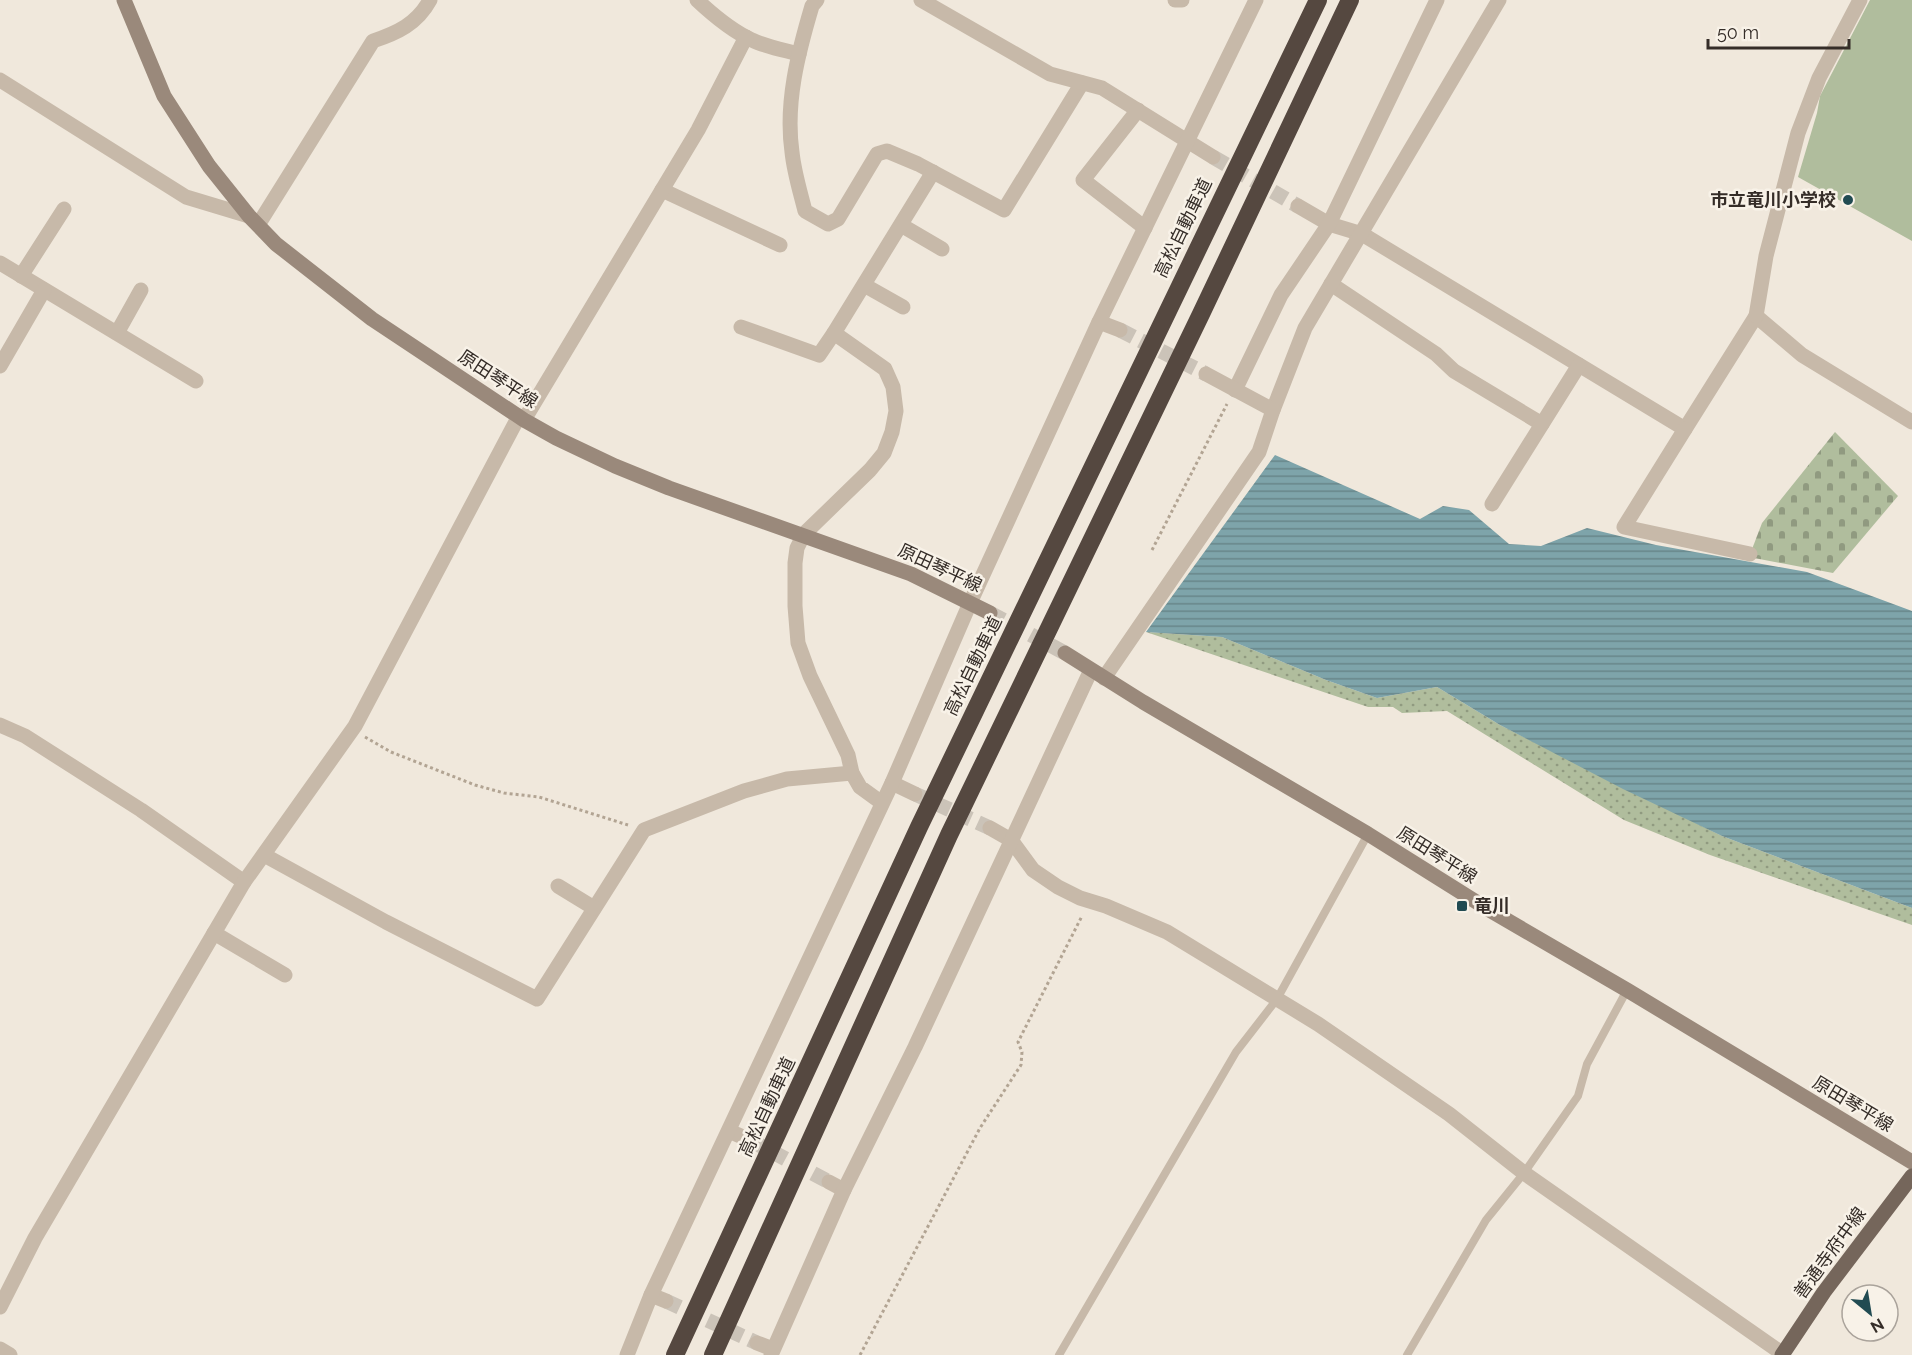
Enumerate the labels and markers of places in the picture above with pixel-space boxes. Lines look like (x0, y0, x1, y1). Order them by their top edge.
place label: 市立竜川小学校 (1710, 189, 1836, 210)
marker: 市立竜川小学校 (1841, 193, 1855, 207)
place label: 竜川 (1474, 895, 1510, 916)
marker: 竜川 (1455, 899, 1469, 913)

